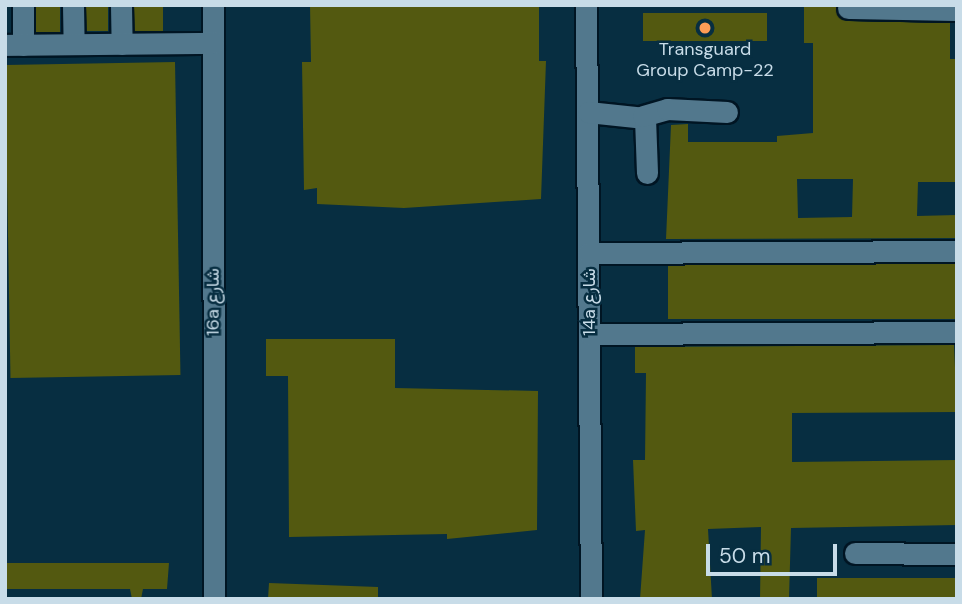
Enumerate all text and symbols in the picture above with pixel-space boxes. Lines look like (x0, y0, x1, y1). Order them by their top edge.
marker: Transguard Group Camp-22 (697, 20, 713, 36)
place label: Transguard Group Camp-22 (636, 39, 774, 82)
street label: 16a شارع (202, 268, 224, 336)
street label: 14a شارع (578, 268, 600, 336)
scale bar (710, 530, 841, 574)
text: 50 m (719, 542, 770, 570)

